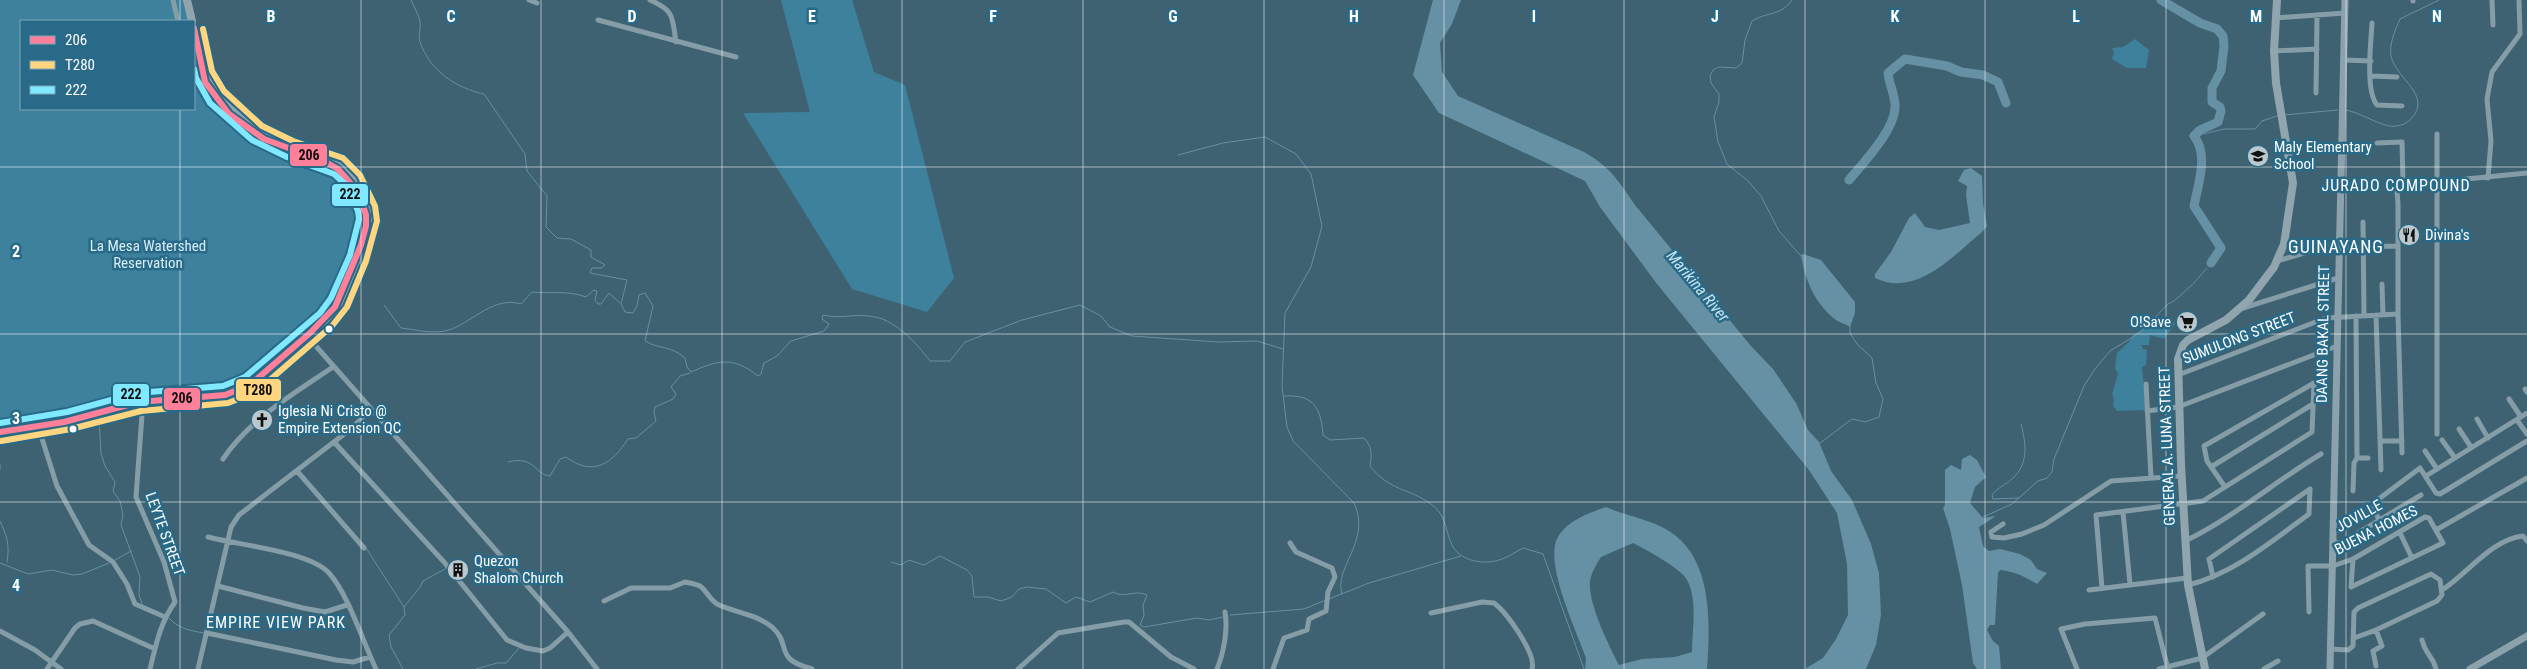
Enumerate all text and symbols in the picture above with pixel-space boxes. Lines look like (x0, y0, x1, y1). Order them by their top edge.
text: B (267, 7, 276, 26)
text: C (446, 7, 456, 26)
text: D (627, 7, 637, 26)
text: E (808, 7, 816, 26)
text: F (989, 7, 997, 26)
text: G (1168, 7, 1178, 26)
text: H (1349, 7, 1359, 26)
text: I (1532, 7, 1536, 26)
text: J (1711, 7, 1719, 26)
text: K (1891, 7, 1900, 26)
text: L (2072, 7, 2080, 26)
text: M (2250, 7, 2262, 26)
text: N (2432, 7, 2442, 26)
legend (20, 20, 195, 110)
text: 206 (65, 31, 87, 49)
text: T280 (65, 56, 95, 74)
text: 222 (65, 81, 87, 99)
place label: Maly Elementary School (2274, 138, 2372, 173)
line badge: 206 (289, 143, 328, 167)
school or university icon: Maly Elementary School (2246, 144, 2270, 168)
text: 206 (298, 147, 320, 163)
district label: JURADO COMPOUND (2321, 176, 2471, 195)
line badge: 222 (331, 183, 369, 207)
text: 222 (339, 186, 361, 202)
restaurant icon: Divina's (2397, 223, 2421, 247)
place label: Divina's (2425, 226, 2470, 244)
district label: GUINAYANG (2288, 236, 2384, 257)
park label: La Mesa Watershed Reservation (90, 237, 206, 272)
text: 2 (12, 242, 20, 261)
water label: Marikina River (1663, 247, 1734, 326)
street label: DAANG BAKAL STREET (2313, 265, 2333, 403)
street label: SUMULONG STREET (2180, 308, 2298, 368)
supermarket icon: O!Save (2175, 310, 2199, 334)
place label: O!Save (2130, 313, 2171, 331)
unlabelled marker (324, 324, 334, 334)
street label: GENERAL A. LUNA STREET (2155, 366, 2179, 526)
line badge: T280 (235, 378, 282, 402)
text: T280 (244, 382, 272, 398)
line badge: 222 (112, 383, 150, 407)
text: 222 (120, 386, 142, 402)
line badge: 206 (163, 387, 201, 411)
text: 206 (171, 390, 193, 406)
place label: Iglesia Ni Cristo @ Empire Extension QC (278, 402, 401, 437)
church icon: Iglesia Ni Cristo @ Empire Extension QC (250, 408, 274, 432)
text: 3 (12, 409, 20, 428)
unlabelled marker (68, 424, 78, 434)
street label: LEYTE STREET (142, 490, 189, 578)
street label: JOVILLE (2333, 496, 2385, 536)
street label: BUENA HOMES (2332, 501, 2421, 559)
place label: Quezon Shalom Church (474, 552, 564, 587)
building icon: Quezon Shalom Church (446, 558, 470, 582)
text: 4 (12, 576, 20, 595)
district label: EMPIRE VIEW PARK (206, 613, 346, 632)

